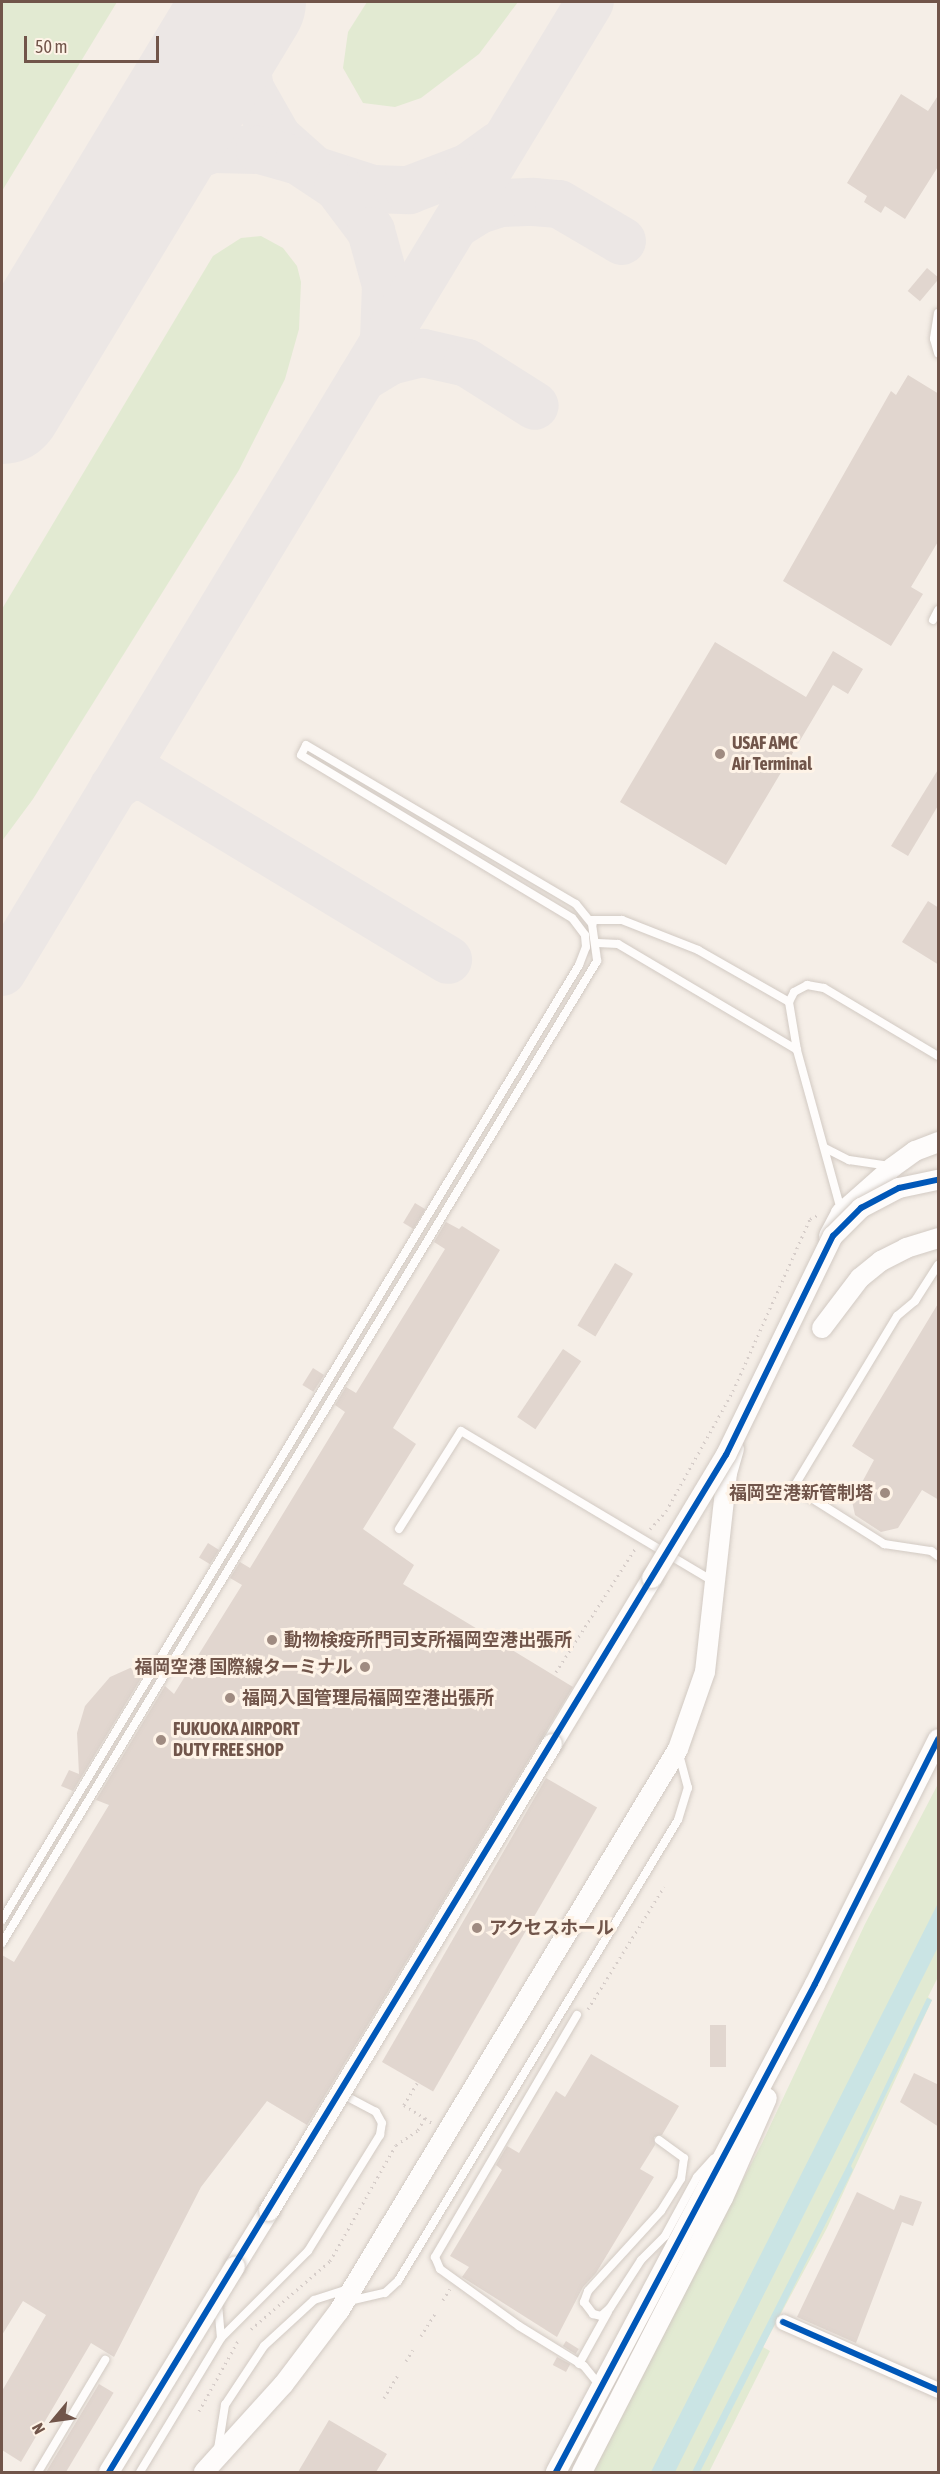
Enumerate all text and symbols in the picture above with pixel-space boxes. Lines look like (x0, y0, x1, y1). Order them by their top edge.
scale bar (27, 24, 162, 62)
text: 50 m (35, 36, 67, 57)
place label: USAF AMC Air Terminal (732, 733, 812, 776)
marker: USAF AMC Air Terminal (713, 747, 727, 761)
place label: 福岡空港新管制塔 (729, 1482, 873, 1504)
marker: 福岡空港新管制塔 (878, 1486, 892, 1500)
place label: 動物検疫所門司支所福岡空港出張所 (284, 1629, 572, 1651)
marker: 動物検疫所門司支所福岡空港出張所 (265, 1633, 279, 1647)
place label: 福岡空港 国際線ターミナル (135, 1656, 353, 1678)
marker: 福岡空港 国際線ターミナル (358, 1660, 372, 1674)
place label: 福岡入国管理局福岡空港出張所 (242, 1687, 494, 1709)
marker: 福岡入国管理局福岡空港出張所 (223, 1691, 237, 1705)
place label: FUKUOKA AIRPORT DUTY FREE SHOP (173, 1719, 300, 1762)
marker: FUKUOKA AIRPORT DUTY FREE SHOP (154, 1733, 168, 1747)
place label: アクセスホール (489, 1917, 615, 1939)
marker: アクセスホール (470, 1921, 484, 1935)
north arrow (24, 2390, 84, 2450)
text: N (28, 2420, 48, 2437)

